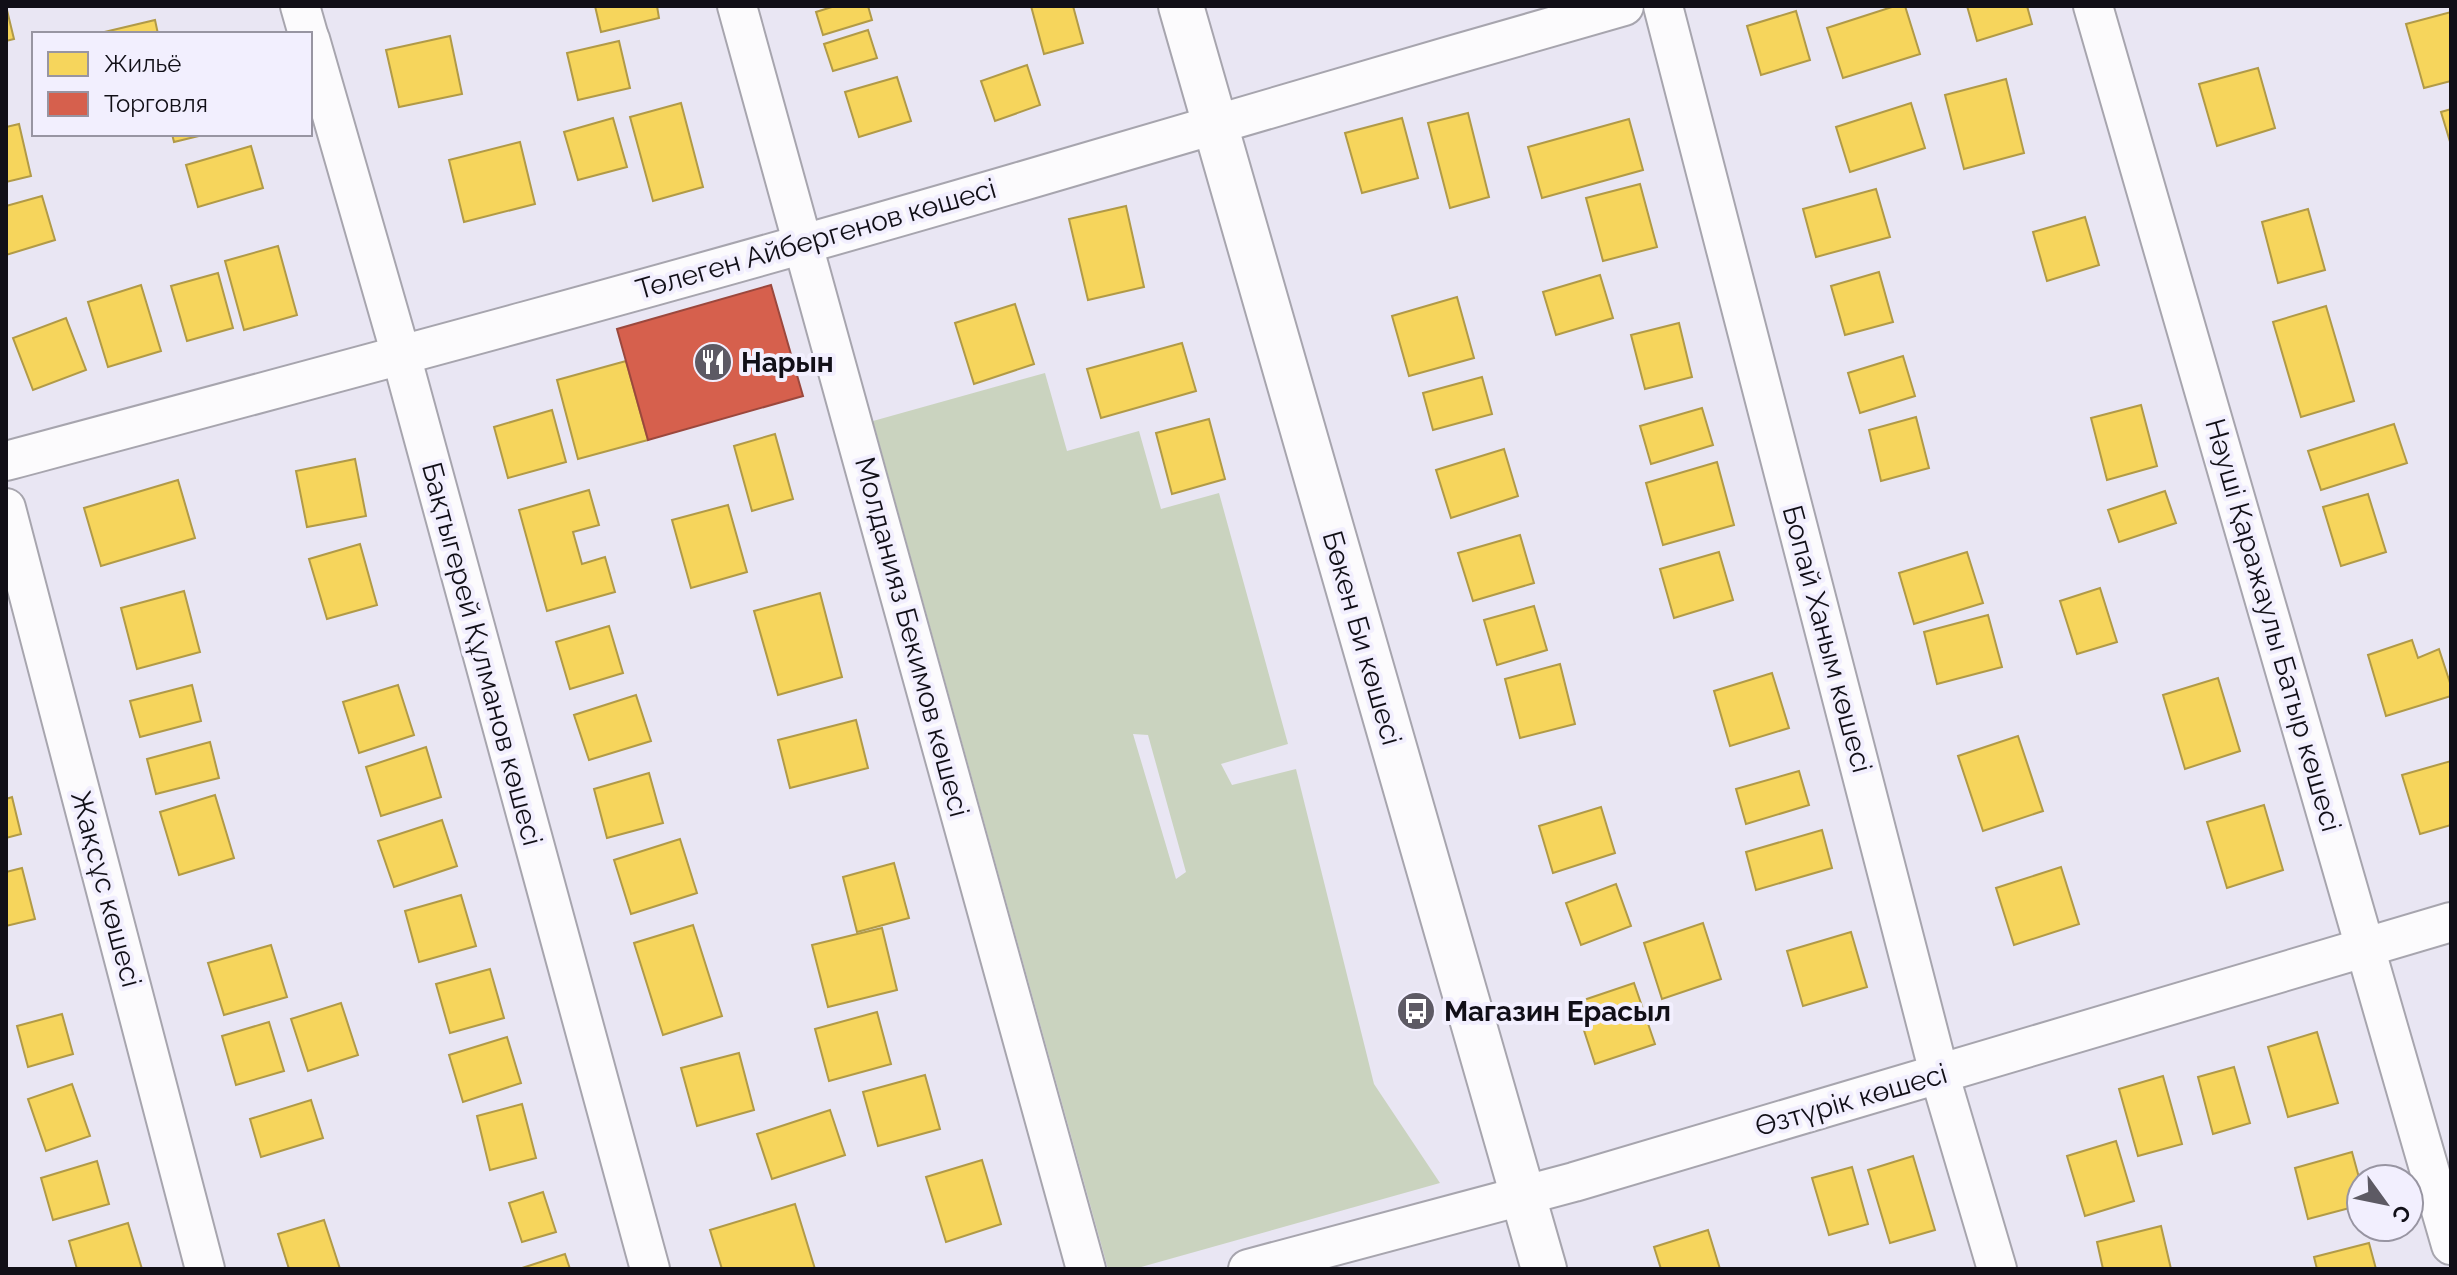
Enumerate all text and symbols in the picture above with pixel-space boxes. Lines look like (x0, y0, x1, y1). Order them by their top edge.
legend (32, 32, 312, 136)
text: Жильё (104, 49, 181, 78)
text: Торговля (104, 89, 208, 118)
street label: Төлеген Айбергенов көшесі (632, 172, 1000, 306)
restaurant icon: Нарын (692, 341, 734, 383)
place label: Нарын (741, 346, 834, 379)
street label: Нәуші Қаражаулы Батыр көшесі (2198, 415, 2348, 835)
street label: Молданияз Бекимов көшесі (848, 454, 976, 820)
street label: Бақтыгерей Құлманов көшесі (415, 459, 549, 849)
street label: Бопай Ханым көшесі (1775, 502, 1879, 776)
street label: Бөкен Би көшесі (1316, 527, 1408, 749)
street label: Жақсұс көшесі (64, 787, 148, 991)
bus stop icon: Магазин Ерасыл (1395, 990, 1437, 1032)
place label: Магазин Ерасыл (1444, 995, 1671, 1028)
street label: Өзтүрік көшесі (1751, 1057, 1951, 1143)
north arrow (2345, 1163, 2425, 1243)
text: С (2387, 1200, 2417, 1227)

